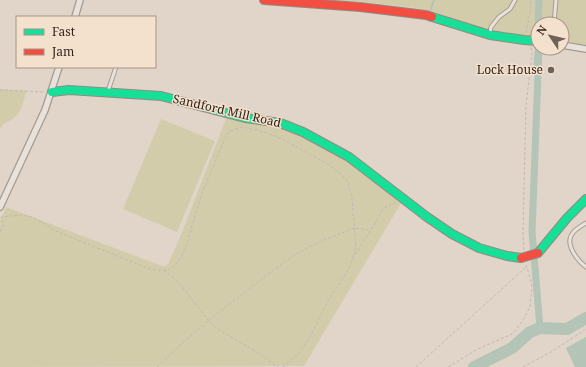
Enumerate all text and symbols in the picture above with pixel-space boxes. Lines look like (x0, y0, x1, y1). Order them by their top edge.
legend (16, 16, 156, 68)
north arrow (530, 16, 570, 56)
text: N (533, 22, 550, 38)
text: Fast (52, 23, 75, 40)
text: Jam (51, 43, 74, 60)
place label: Lock House (477, 61, 543, 78)
marker: Lock House (546, 65, 556, 75)
street label: Sandford Mill Road (171, 90, 283, 131)

